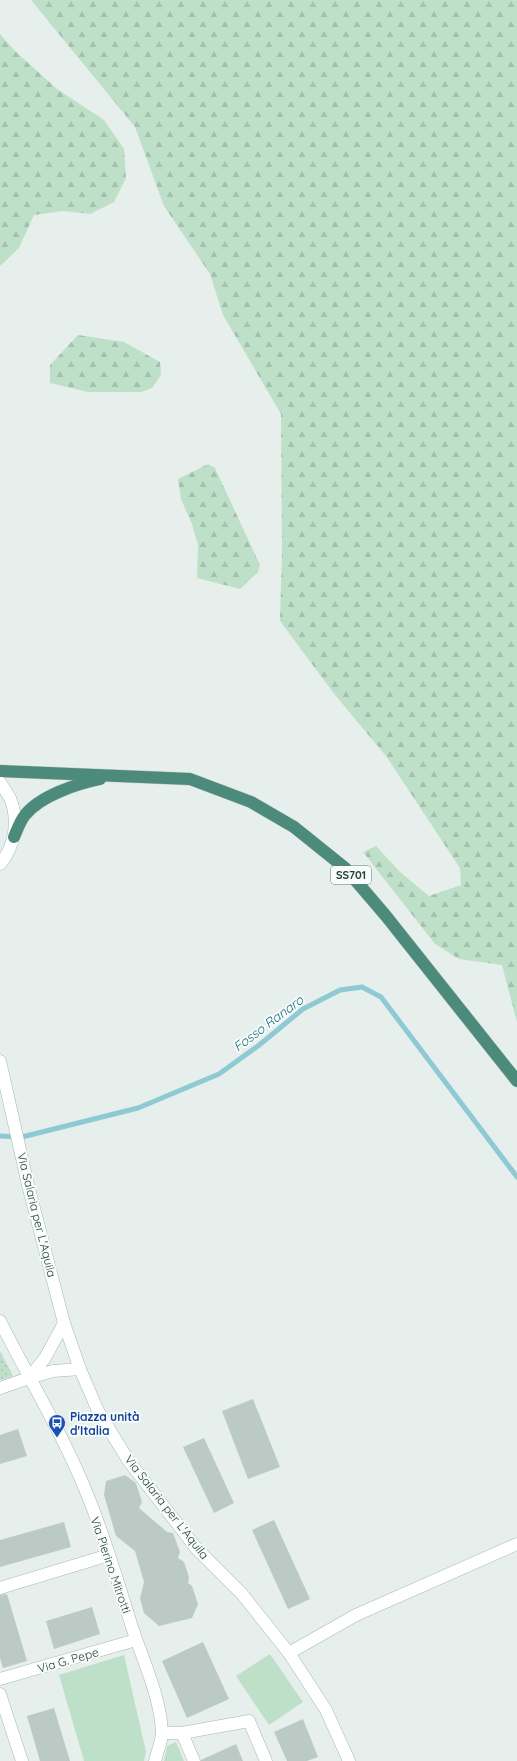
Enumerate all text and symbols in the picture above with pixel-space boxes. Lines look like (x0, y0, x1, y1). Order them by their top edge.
road number: SS701 (331, 866, 371, 884)
water label: Fosso Ranaro (230, 991, 307, 1054)
street label: Via Salaria per L'Aquila (14, 1151, 60, 1279)
place label: Piazza unità d'Italia (70, 1409, 140, 1438)
bus stop icon: Piazza unità d'Italia (47, 1413, 67, 1438)
street label: Via Salaria per L'Aquila (122, 1452, 212, 1562)
street label: Via Pierino Mitrotti (87, 1515, 135, 1615)
street label: Via G. Pepe (36, 1644, 100, 1676)

